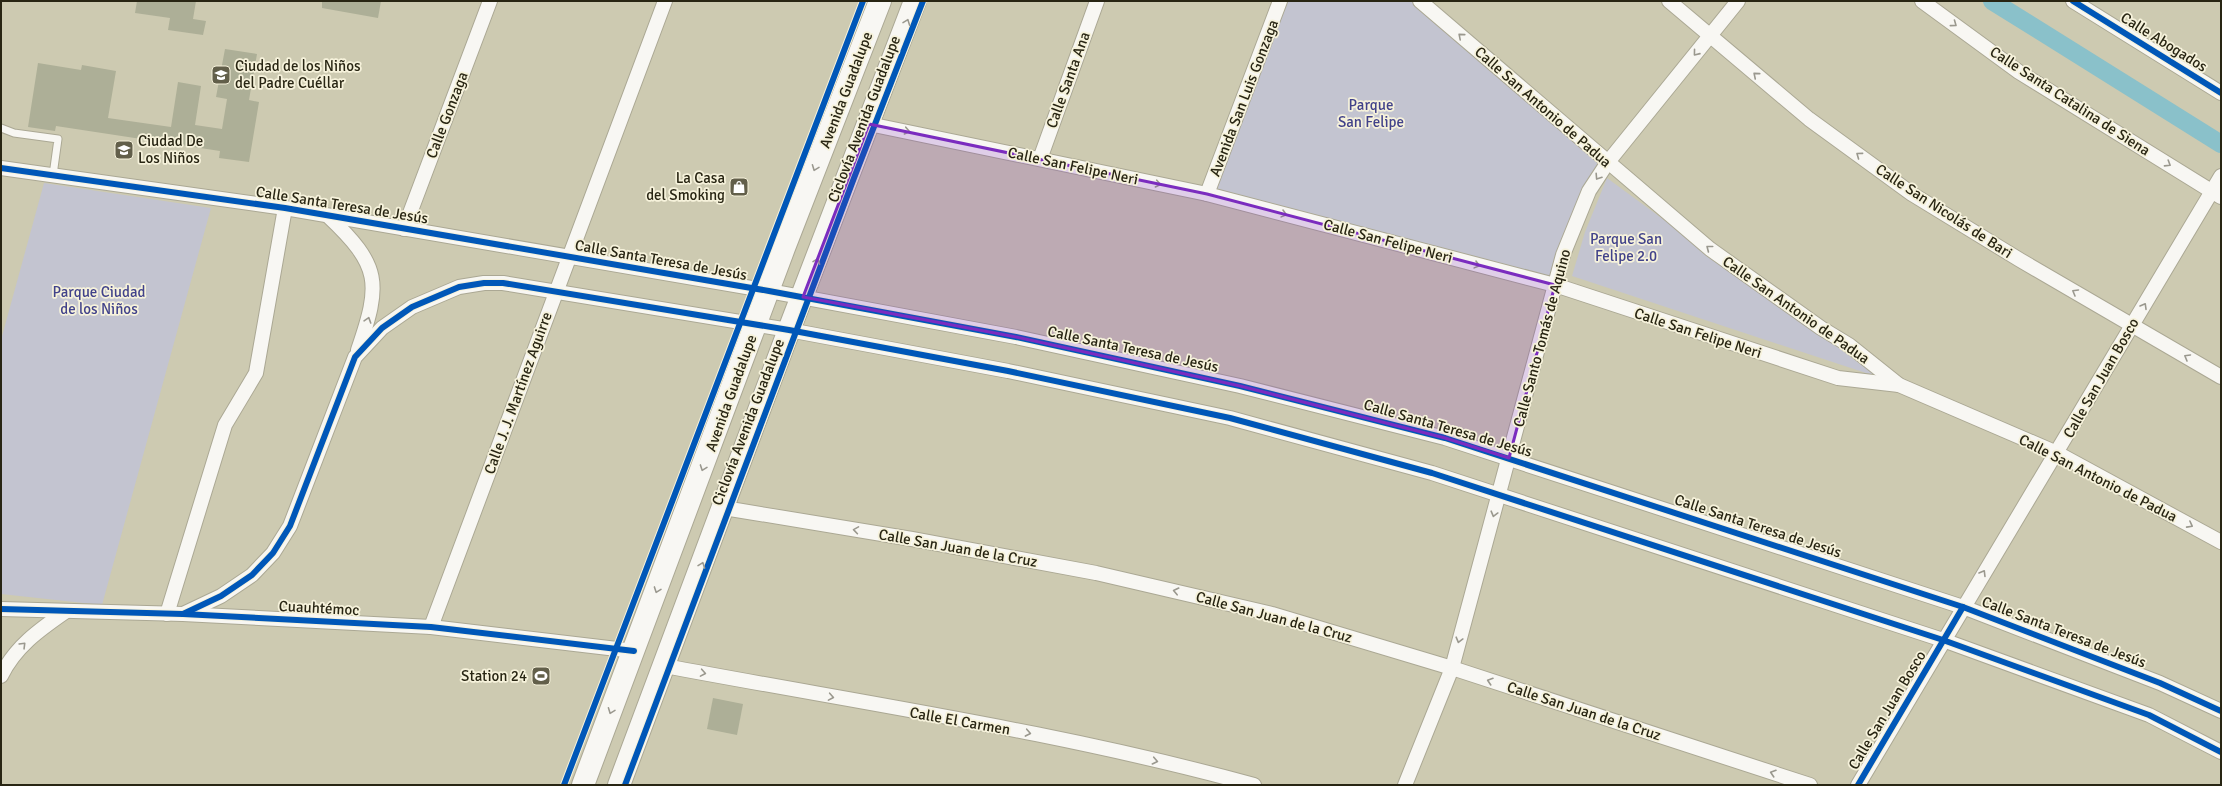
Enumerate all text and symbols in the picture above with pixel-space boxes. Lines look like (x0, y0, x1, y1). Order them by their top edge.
street label: Calle Abogados (2117, 8, 2211, 76)
street label: Avenida San Luis Gonzaga (1206, 17, 1282, 179)
one-way arrow (903, 18, 911, 25)
one-way arrow (1950, 19, 1957, 27)
street label: Avenida Guadalupe (816, 29, 876, 151)
street label: Calle Santa Ana (1042, 29, 1094, 131)
street label: Ciclovía Avenida Guadalupe (824, 33, 904, 205)
one-way arrow (1458, 34, 1465, 41)
street label: Calle Santa Catalina de Siena (1987, 42, 2153, 160)
street label: Calle San Antonio de Padua (1471, 43, 1615, 171)
one-way arrow (1693, 48, 1700, 55)
place label: Ciudad de los Niños del Padre Cuéllar (235, 57, 361, 92)
school or university icon: Ciudad de los Niños del Padre Cuéllar (210, 64, 232, 86)
street label: Calle Gonzaga (422, 69, 472, 161)
one-way arrow (1754, 72, 1761, 79)
park label: Parque San Felipe (1338, 96, 1404, 131)
one-way arrow (904, 127, 910, 135)
place label: Ciudad De Los Niños (138, 132, 203, 167)
school or university icon: Ciudad De Los Niños (113, 139, 135, 161)
street label: Calle San Felipe Neri (1006, 143, 1140, 189)
one-way arrow (1856, 153, 1863, 160)
one-way arrow (2164, 159, 2171, 167)
street label: Calle San Nicolás de Bari (1872, 160, 2016, 262)
one-way arrow (812, 165, 820, 172)
place label: La Casa del Smoking (646, 169, 725, 204)
one-way arrow (1595, 173, 1603, 180)
shop icon: La Casa del Smoking (728, 176, 750, 198)
one-way arrow (1154, 179, 1161, 187)
street label: Calle Santa Teresa de Jesús (255, 182, 430, 228)
one-way arrow (1280, 209, 1287, 218)
street label: Calle San Felipe Neri (1321, 215, 1455, 267)
park label: Parque San Felipe 2.0 (1590, 230, 1662, 265)
street label: Calle Santa Teresa de Jesús (574, 236, 749, 284)
one-way arrow (1706, 245, 1713, 252)
street label: Calle Santo Tomás de Aquino (1510, 247, 1574, 429)
street label: Calle San Antonio de Padua (1719, 252, 1873, 368)
one-way arrow (812, 257, 820, 264)
one-way arrow (1474, 260, 1481, 269)
park label: Parque Ciudad de los Niños (53, 283, 145, 318)
one-way arrow (2072, 289, 2079, 296)
one-way arrow (2139, 303, 2146, 310)
street label: Calle San Felipe Neri (1632, 304, 1764, 362)
street label: Calle J. J. Martínez Aguirre (480, 309, 556, 477)
street label: Calle San Juan Bosco (2059, 315, 2143, 441)
one-way arrow (363, 316, 372, 323)
street label: Calle Santa Teresa de Jesús (1046, 322, 1221, 376)
street label: Avenida Guadalupe (702, 332, 760, 454)
street label: Ciclovía Avenida Guadalupe (708, 336, 788, 508)
one-way arrow (2184, 355, 2191, 362)
street label: Calle Santa Teresa de Jesús (1362, 395, 1535, 461)
street label: Calle San Antonio de Padua (2016, 430, 2180, 526)
one-way arrow (699, 464, 707, 471)
street label: Calle Santa Teresa de Jesús (1672, 491, 1844, 562)
one-way arrow (1490, 511, 1498, 517)
one-way arrow (2185, 520, 2193, 528)
street label: Calle San Juan de la Cruz (877, 525, 1039, 571)
one-way arrow (853, 526, 859, 534)
one-way arrow (698, 562, 706, 569)
one-way arrow (1979, 570, 1986, 577)
one-way arrow (654, 586, 662, 593)
street label: Calle San Juan de la Cruz (1194, 587, 1354, 647)
one-way arrow (1173, 588, 1180, 596)
street label: Calle Santa Teresa de Jesús (1979, 592, 2149, 672)
street label: Cuauhtémoc (278, 597, 360, 619)
one-way arrow (1456, 636, 1464, 643)
one-way arrow (18, 642, 26, 650)
street label: Calle San Juan Bosco (1844, 647, 1930, 773)
sports icon: Station 24 (530, 665, 552, 687)
place label: Station 24 (461, 667, 527, 685)
one-way arrow (700, 669, 706, 677)
one-way arrow (1486, 677, 1493, 685)
street label: Calle San Juan de la Cruz (1505, 678, 1664, 745)
one-way arrow (828, 692, 834, 701)
street label: Calle El Carmen (908, 703, 1012, 739)
one-way arrow (608, 708, 616, 715)
one-way arrow (1025, 728, 1031, 737)
one-way arrow (1152, 756, 1158, 764)
one-way arrow (1770, 769, 1777, 778)

